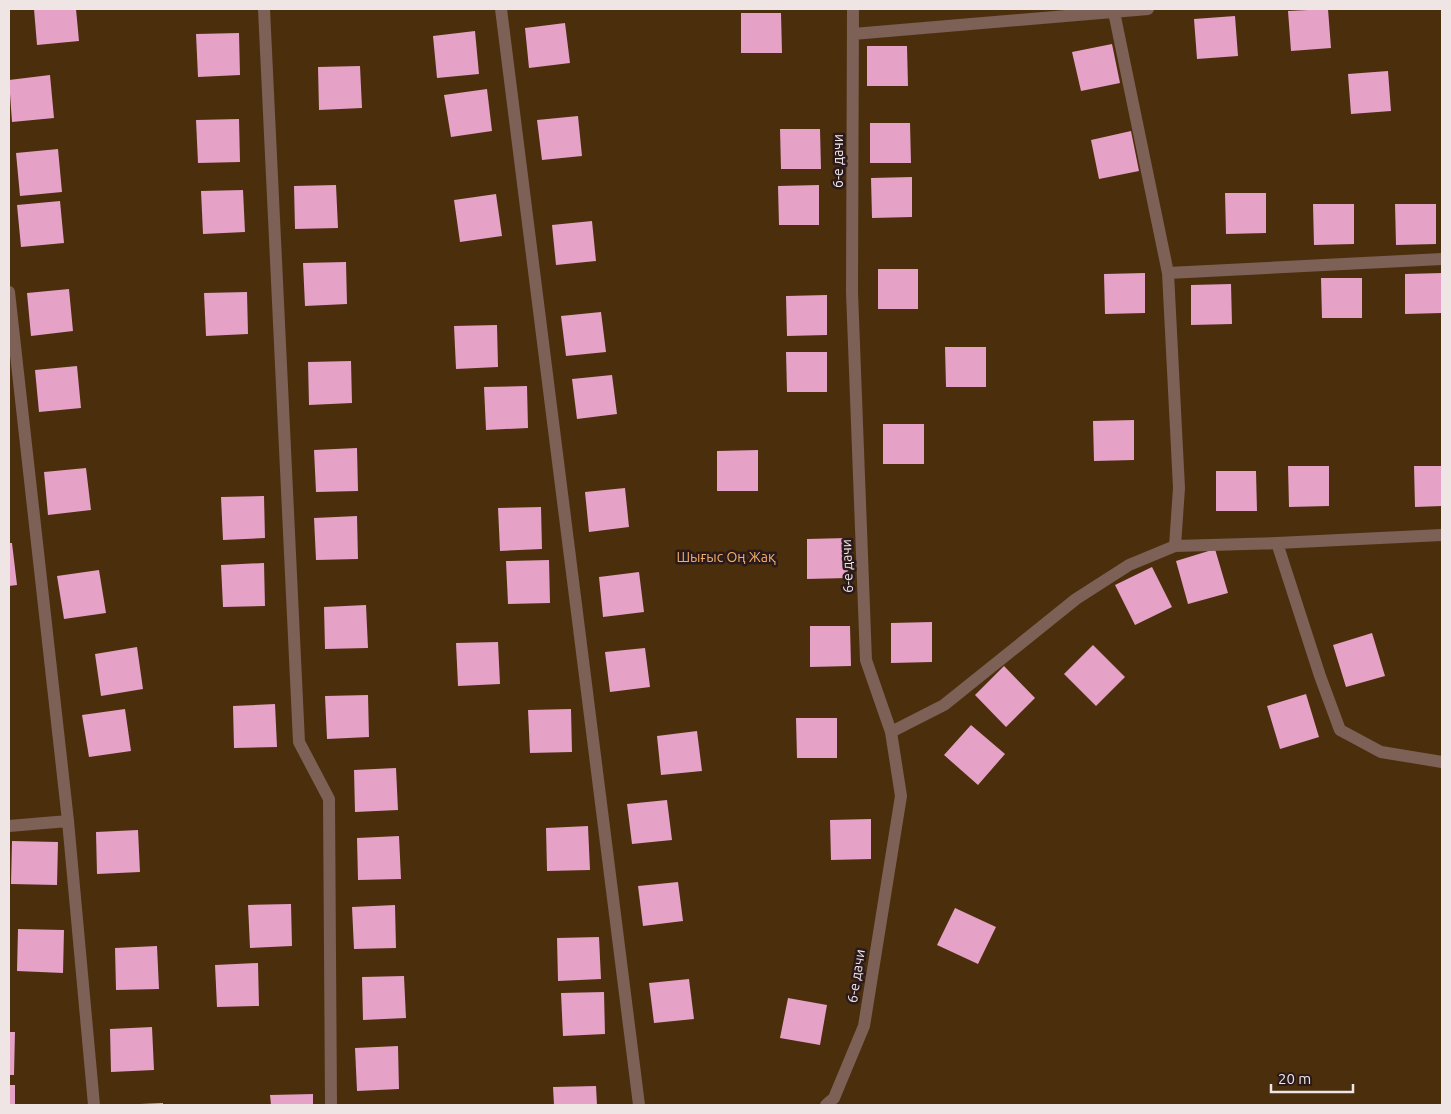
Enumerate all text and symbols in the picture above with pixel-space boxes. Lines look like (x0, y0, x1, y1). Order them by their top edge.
street label: 6-е дачи (830, 134, 846, 188)
street label: 6-е дачи (838, 539, 856, 593)
park label: Шығыс Оң Жақ (676, 549, 776, 565)
street label: 6-е дачи (844, 948, 868, 1004)
scale bar (1271, 1062, 1354, 1094)
text: 20 m (1278, 1070, 1311, 1087)

